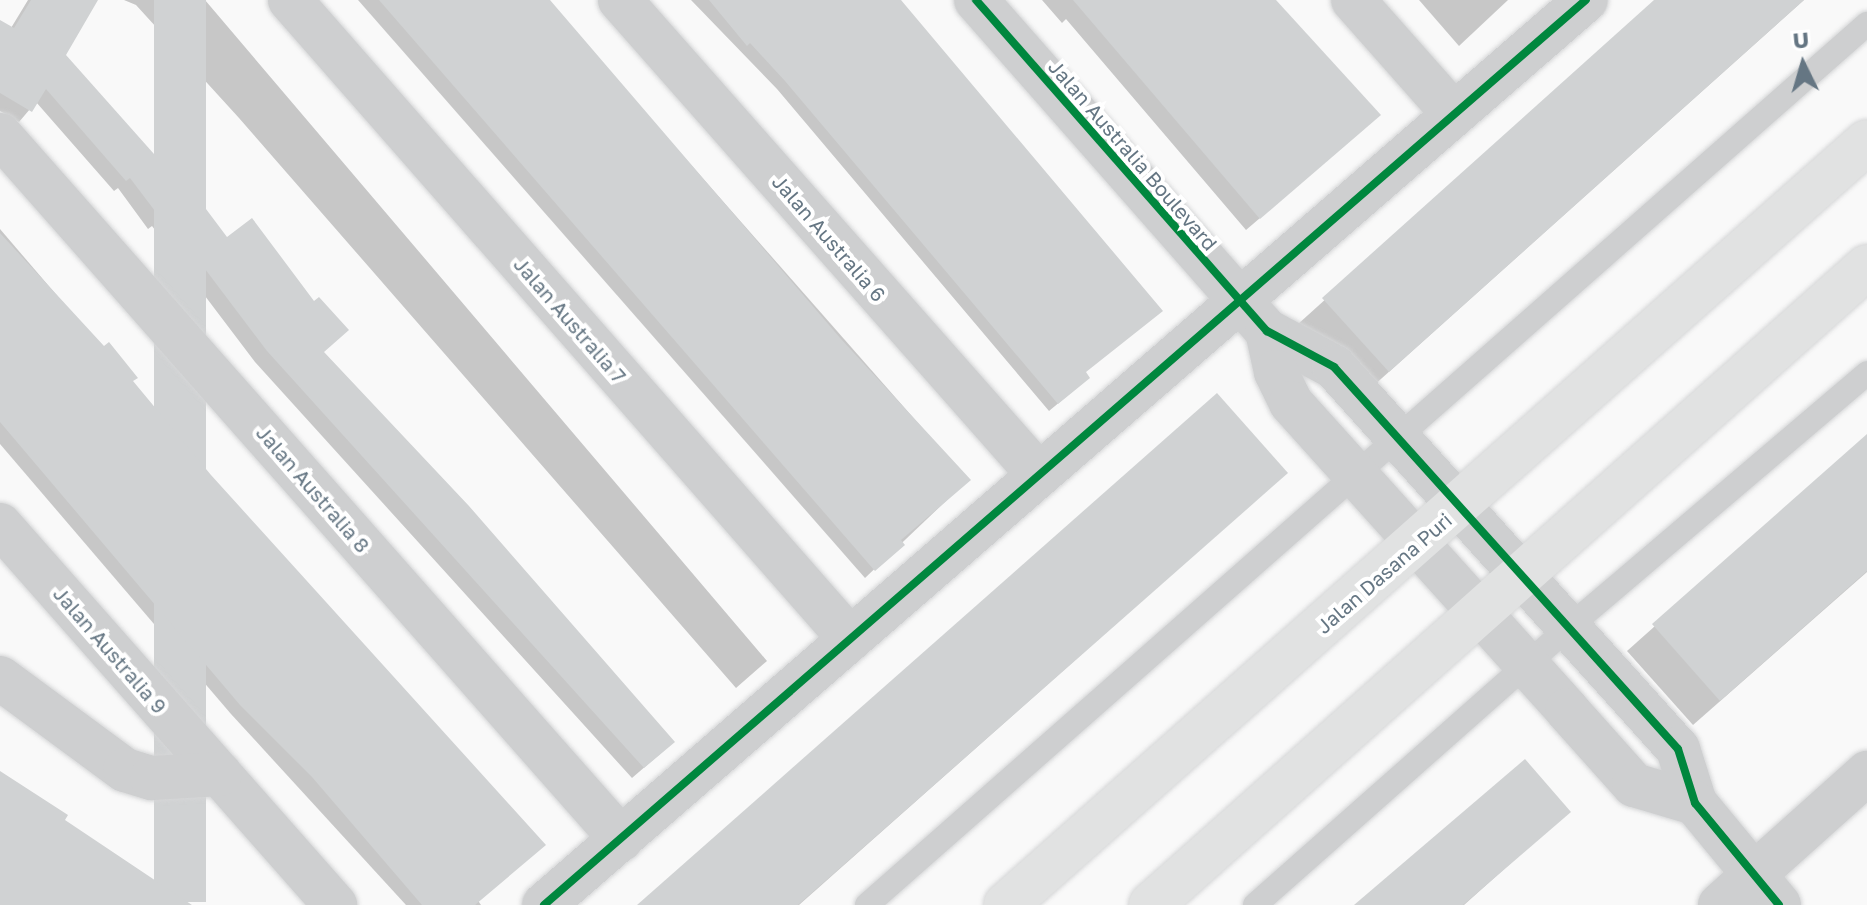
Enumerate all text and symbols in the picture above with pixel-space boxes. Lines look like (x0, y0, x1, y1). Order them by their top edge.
north arrow (1763, 24, 1843, 104)
text: U (1792, 25, 1810, 54)
street label: Jalan Australia Boulevard (1044, 55, 1222, 255)
street label: Jalan Australia 6 (767, 170, 891, 306)
street label: Jalan Australia 7 (509, 252, 631, 388)
street label: Jalan Australia 8 (251, 421, 375, 557)
street label: Jalan Dasana Puri (1311, 508, 1457, 638)
street label: Jalan Australia 9 (48, 582, 172, 718)

